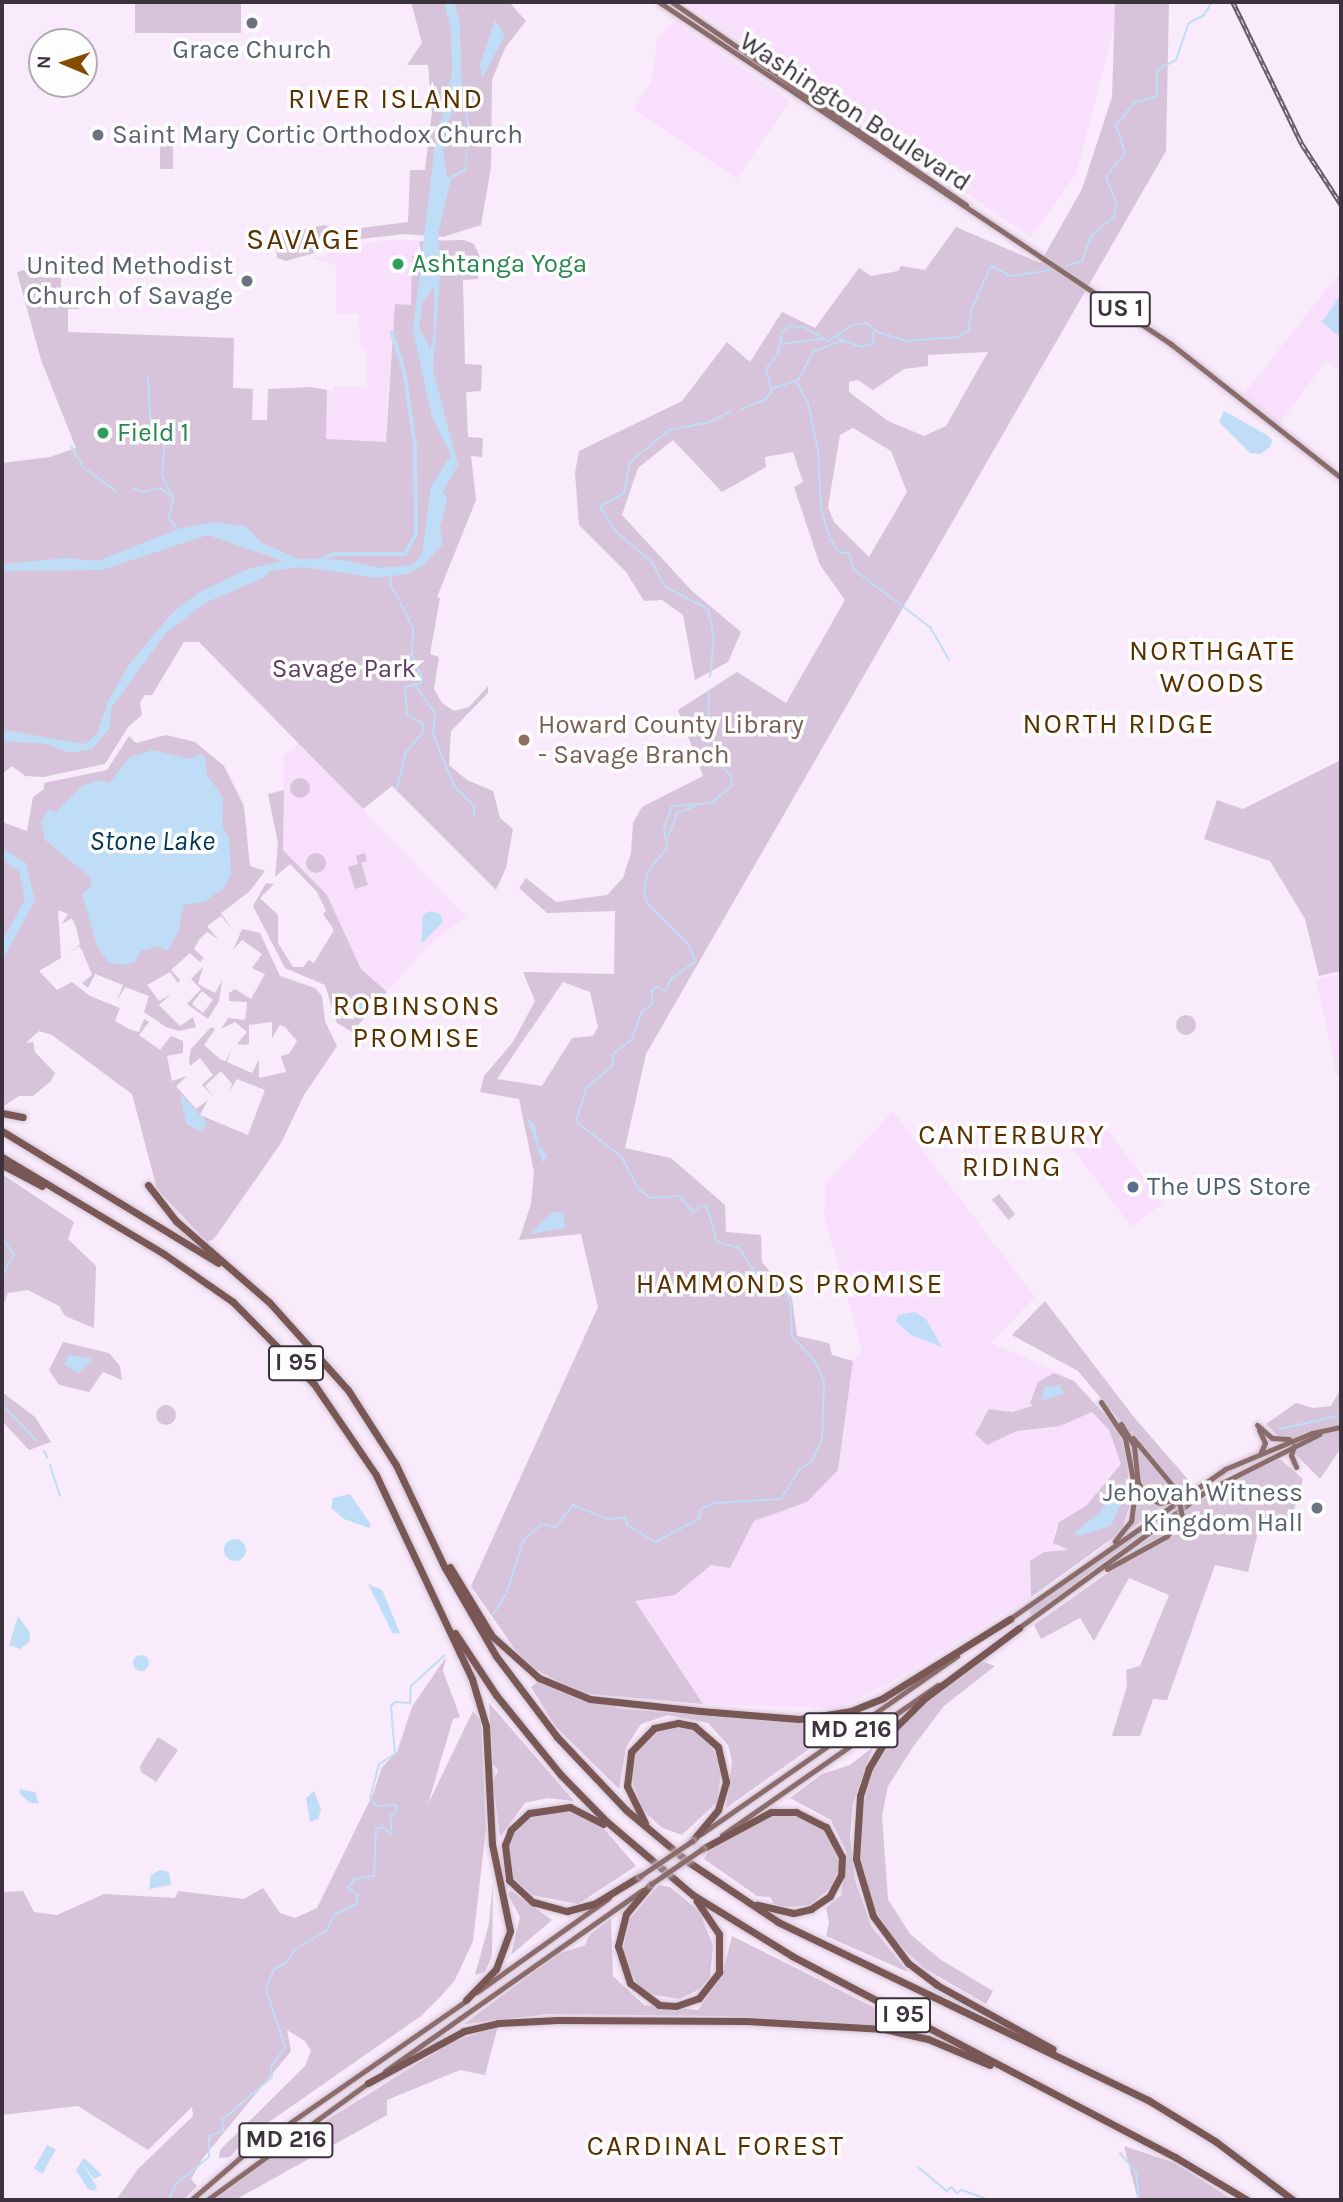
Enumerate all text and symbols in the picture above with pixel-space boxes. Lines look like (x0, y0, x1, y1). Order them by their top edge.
marker: Grace Church (244, 15, 260, 31)
street label: Washington Boulevard (734, 26, 976, 198)
north arrow (28, 28, 98, 98)
place label: Grace Church (172, 34, 332, 66)
text: N (33, 55, 55, 70)
district label: RIVER ISLAND (290, 82, 482, 116)
place label: Saint Mary Cortic Orthodox Church (112, 119, 523, 151)
marker: Saint Mary Cortic Orthodox Church (90, 127, 106, 143)
district label: SAVAGE (247, 221, 361, 257)
place label: Ashtanga Yoga (412, 248, 587, 280)
place label: United Methodist Church of Savage (26, 250, 233, 312)
marker: Ashtanga Yoga (390, 256, 406, 272)
marker: United Methodist Church of Savage (239, 273, 255, 289)
road number: US 1 (1088, 288, 1152, 330)
place label: Field 1 (117, 417, 189, 449)
marker: Field 1 (95, 425, 111, 441)
district label: NORTHGATE WOODS (1130, 634, 1296, 700)
park label: Savage Park (272, 653, 416, 685)
district label: NORTH RIDGE (1024, 707, 1214, 741)
place label: Howard County Library - Savage Branch (538, 709, 804, 770)
marker: Howard County Library - Savage Branch (516, 732, 532, 748)
water label: Stone Lake (89, 824, 215, 858)
district label: ROBINSONS PROMISE (334, 989, 500, 1055)
district label: CANTERBURY RIDING (920, 1118, 1104, 1184)
place label: The UPS Store (1147, 1171, 1311, 1203)
marker: The UPS Store (1125, 1179, 1141, 1195)
district label: HAMMONDS PROMISE (638, 1267, 942, 1301)
road number: I 95 (268, 1343, 324, 1384)
place label: Jehovah Witness Kingdom Hall (1103, 1477, 1303, 1538)
marker: Jehovah Witness Kingdom Hall (1309, 1500, 1325, 1516)
road number: MD 216 (802, 1710, 900, 1750)
road number: I 95 (875, 1994, 931, 2036)
road number: MD 216 (237, 2120, 335, 2160)
district label: CARDINAL FOREST (589, 2129, 843, 2163)

